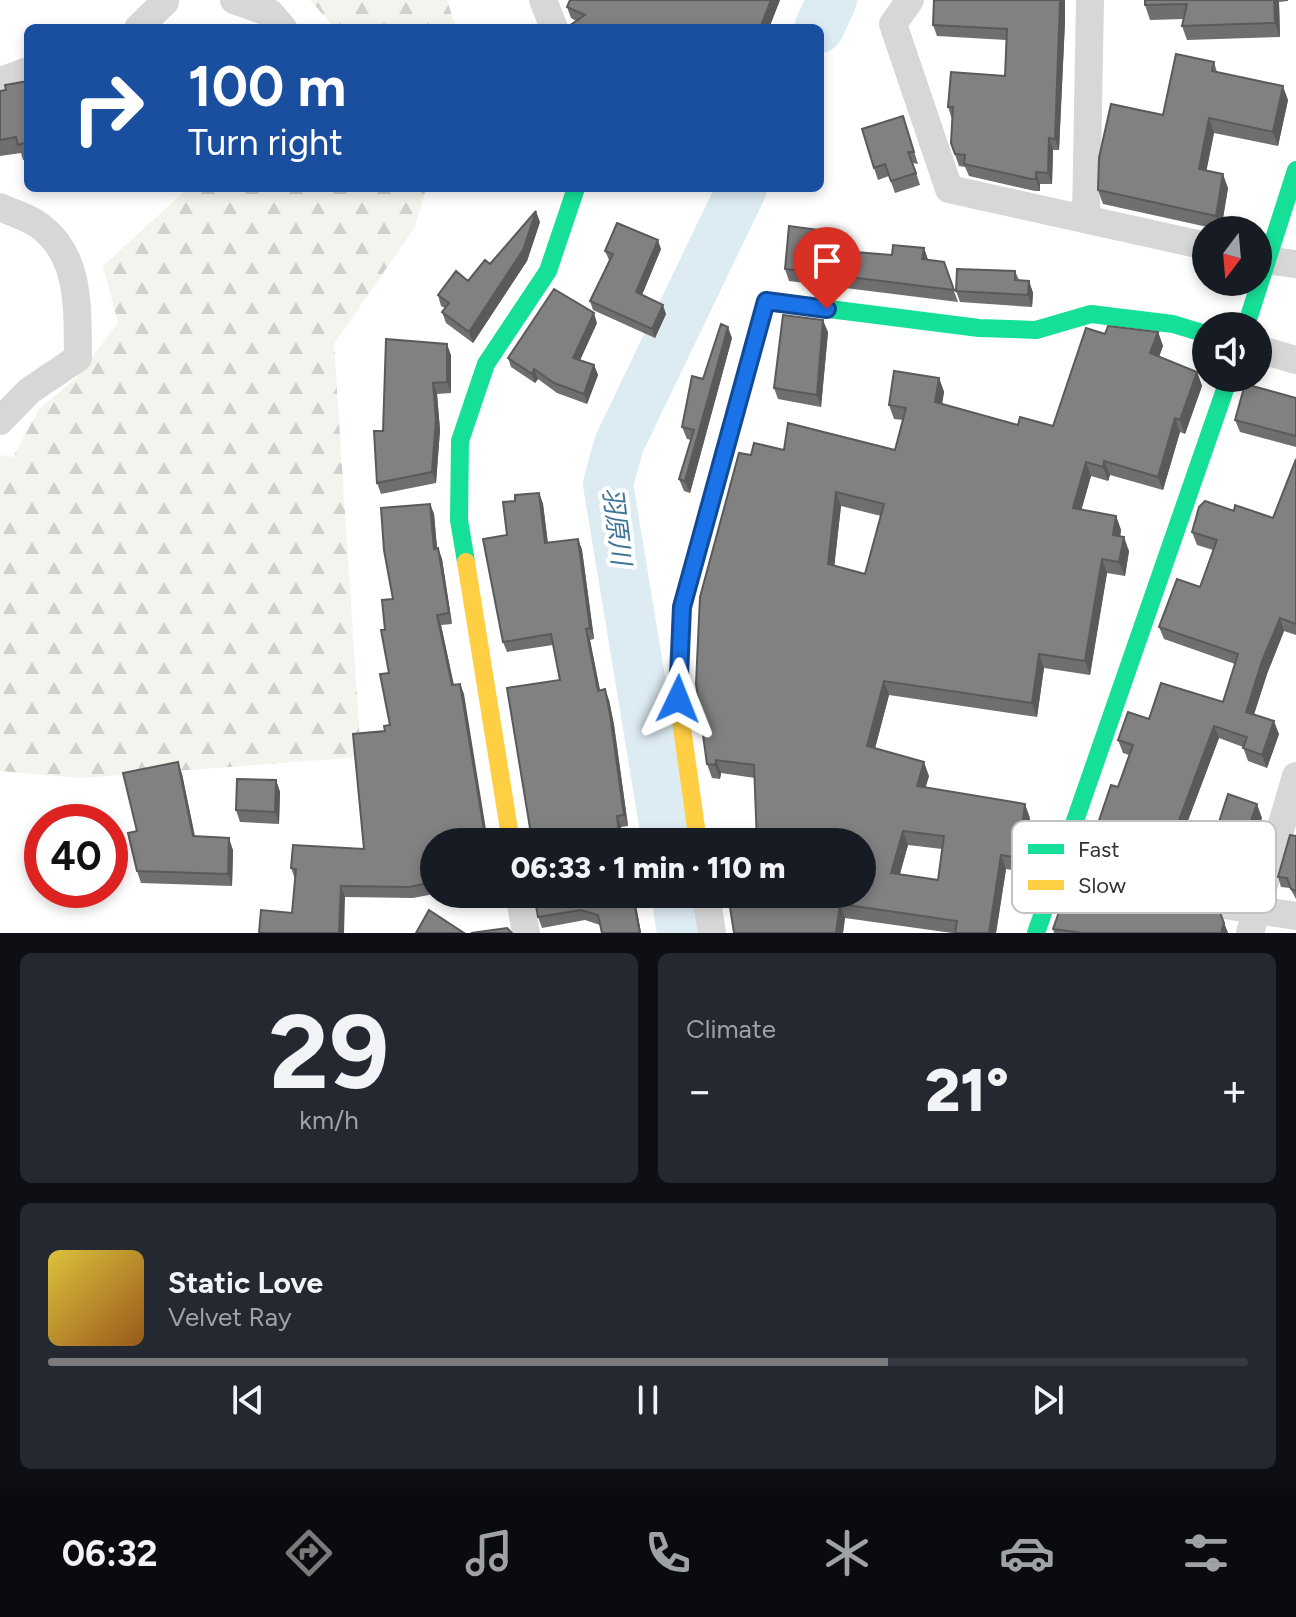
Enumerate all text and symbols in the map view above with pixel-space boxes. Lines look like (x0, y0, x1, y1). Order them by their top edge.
text: 100 m (188, 53, 346, 120)
icon: right (56, 56, 160, 160)
text: Turn right (188, 121, 343, 164)
north arrow (1192, 216, 1272, 296)
map controls (1192, 216, 1272, 392)
pin (793, 227, 861, 309)
icon: arrive (805, 239, 849, 283)
button: sound (1192, 312, 1272, 392)
water label: 羽原川 (596, 485, 638, 570)
position arrow (636, 657, 720, 741)
speed limit sign: 40 (24, 804, 128, 908)
legend (1012, 821, 1276, 913)
text: Fast (1078, 836, 1120, 863)
text: 06:33 · 1 min · 110 m (511, 849, 785, 886)
text: Slow (1078, 872, 1127, 899)
text: 29 (269, 989, 389, 1114)
text: Climate (686, 1013, 776, 1045)
text: 21° (925, 1054, 1009, 1126)
text: − (686, 1064, 713, 1117)
text: + (1221, 1064, 1248, 1117)
text: km/h (299, 1104, 359, 1136)
text: Static Love (168, 1264, 323, 1301)
text: Velvet Ray (168, 1301, 292, 1333)
icon: previous (226, 1378, 270, 1422)
icon: pause (626, 1378, 670, 1422)
icon: next (1026, 1378, 1070, 1422)
icon: directions (281, 1525, 337, 1581)
icon: music (461, 1525, 517, 1581)
icon: phone (640, 1525, 696, 1581)
icon: climate (819, 1525, 875, 1581)
icon: car (999, 1525, 1055, 1581)
icon: filters (1178, 1525, 1234, 1581)
text: 06:32 (62, 1532, 158, 1575)

